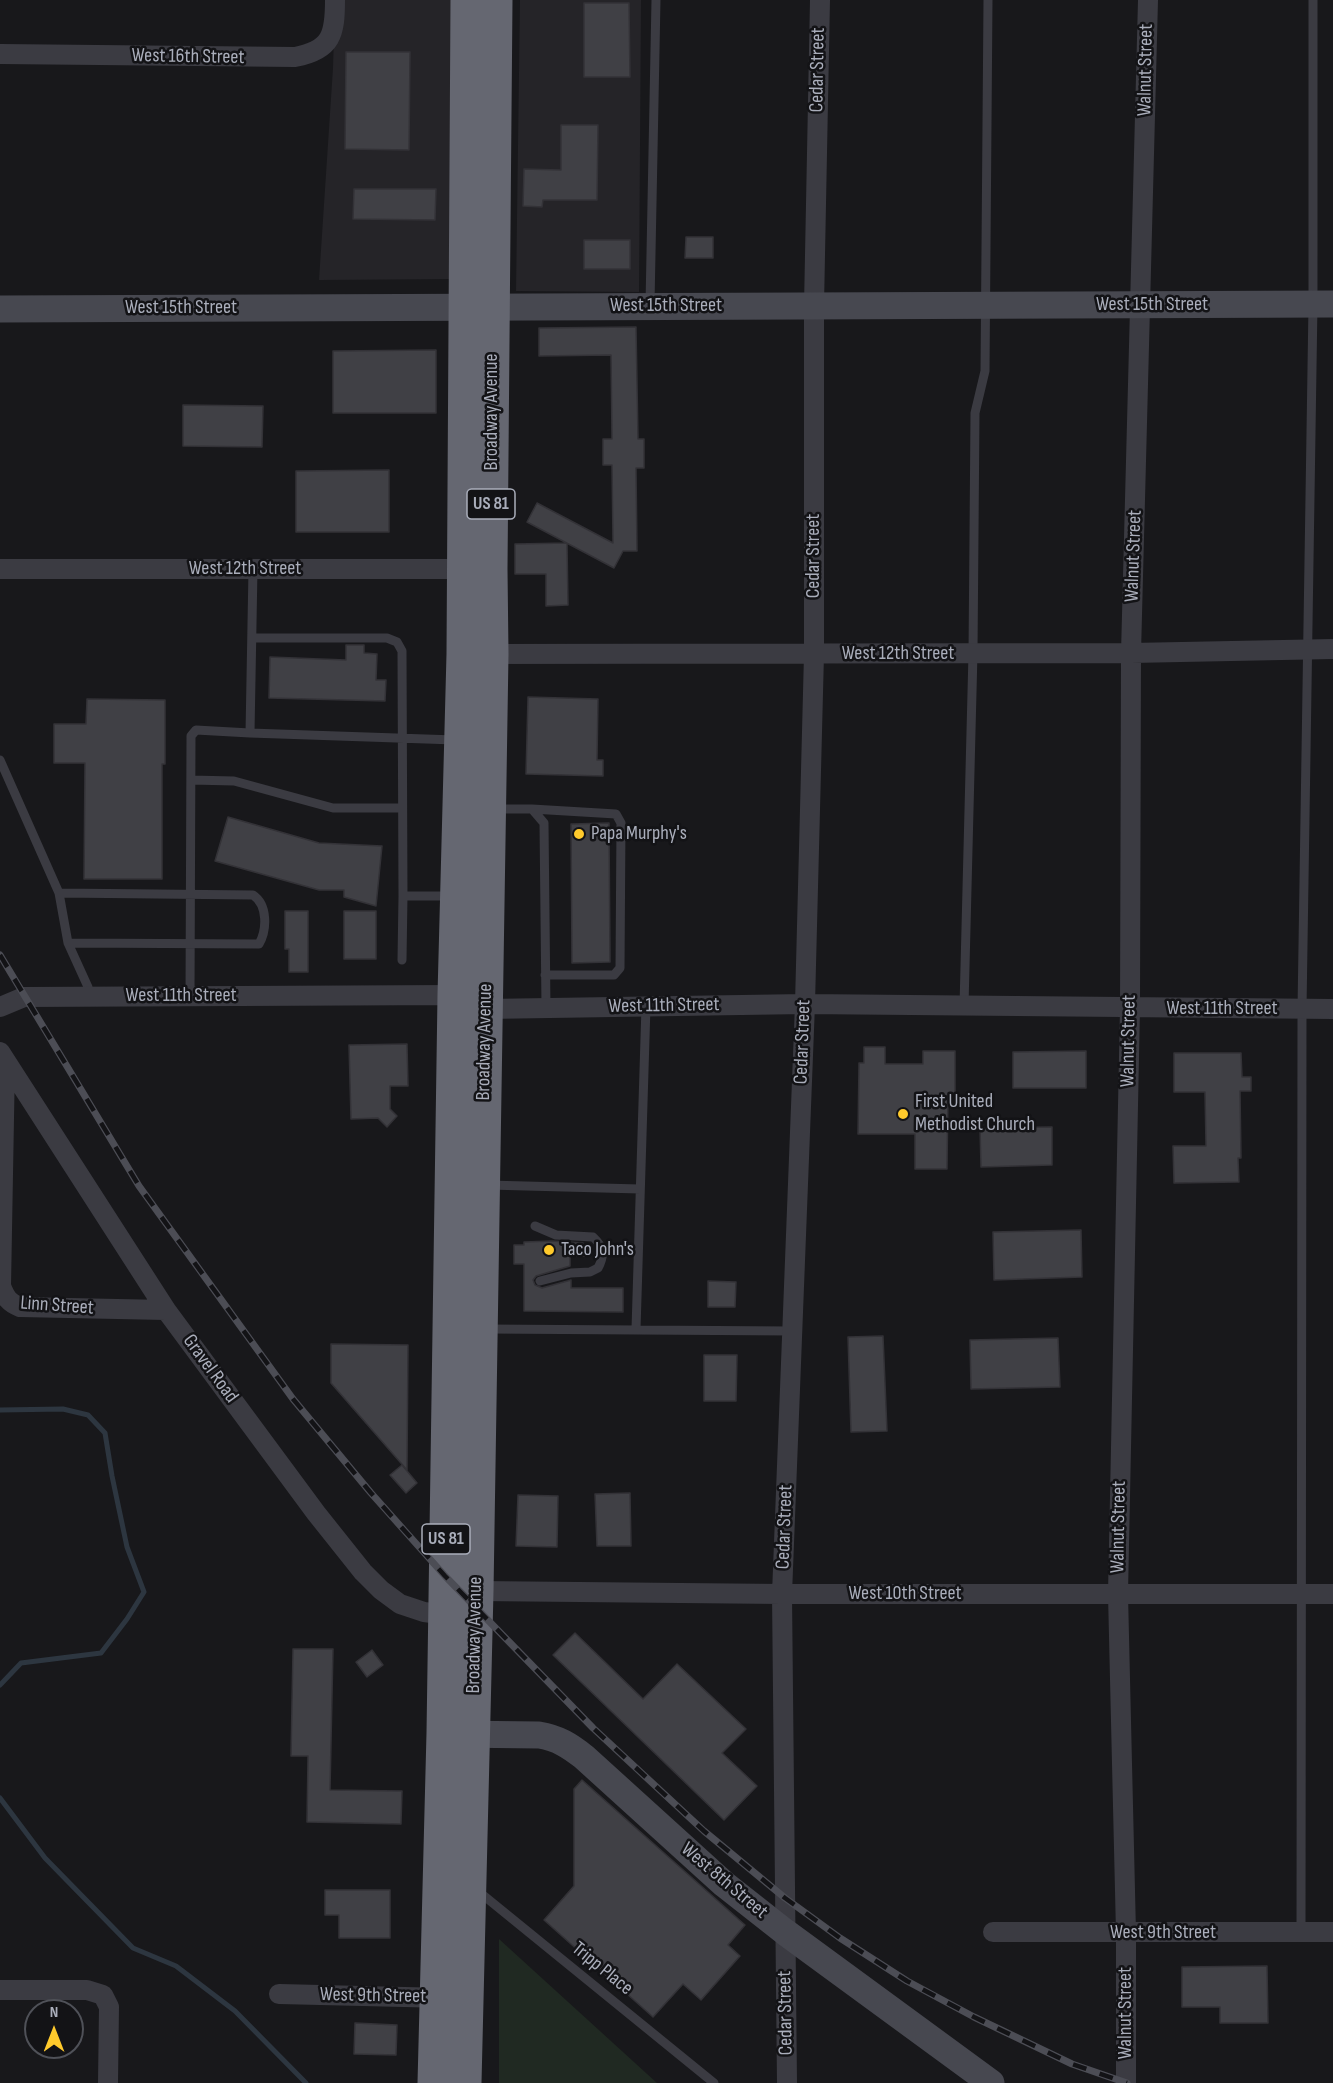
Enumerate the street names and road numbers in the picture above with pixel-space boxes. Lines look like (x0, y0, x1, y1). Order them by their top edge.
street label: Walnut Street (1133, 24, 1159, 116)
street label: Cedar Street (805, 27, 831, 113)
street label: West 16th Street (131, 44, 245, 70)
street label: West 15th Street (1096, 293, 1208, 317)
street label: West 15th Street (610, 294, 722, 318)
street label: West 15th Street (125, 296, 237, 320)
street label: Broadway Avenue (480, 354, 504, 470)
road number: US 81 (467, 489, 515, 519)
street label: Walnut Street (1120, 509, 1148, 603)
street label: Cedar Street (802, 514, 826, 598)
street label: West 12th Street (189, 557, 301, 581)
street label: West 12th Street (842, 642, 954, 666)
street label: Broadway Avenue (472, 983, 498, 1101)
street label: West 11th Street (125, 984, 237, 1008)
street label: West 11th Street (608, 993, 720, 1019)
street label: Walnut Street (1116, 995, 1142, 1087)
street label: West 11th Street (1166, 997, 1278, 1021)
street label: Cedar Street (790, 999, 816, 1085)
street label: Linn Street (19, 1291, 95, 1321)
street label: Gravel Road (177, 1330, 243, 1408)
street label: Walnut Street (1106, 1481, 1132, 1573)
street label: Cedar Street (772, 1484, 798, 1570)
road number: US 81 (422, 1524, 470, 1554)
street label: Broadway Avenue (462, 1576, 488, 1694)
street label: West 10th Street (848, 1582, 962, 1606)
street label: West 8th Street (676, 1838, 772, 1924)
street label: West 9th Street (1110, 1921, 1216, 1945)
street label: Tripp Place (567, 1937, 637, 2001)
street label: Walnut Street (1114, 1967, 1138, 2059)
street label: Cedar Street (773, 1970, 799, 2056)
street label: West 9th Street (320, 1983, 426, 2009)

